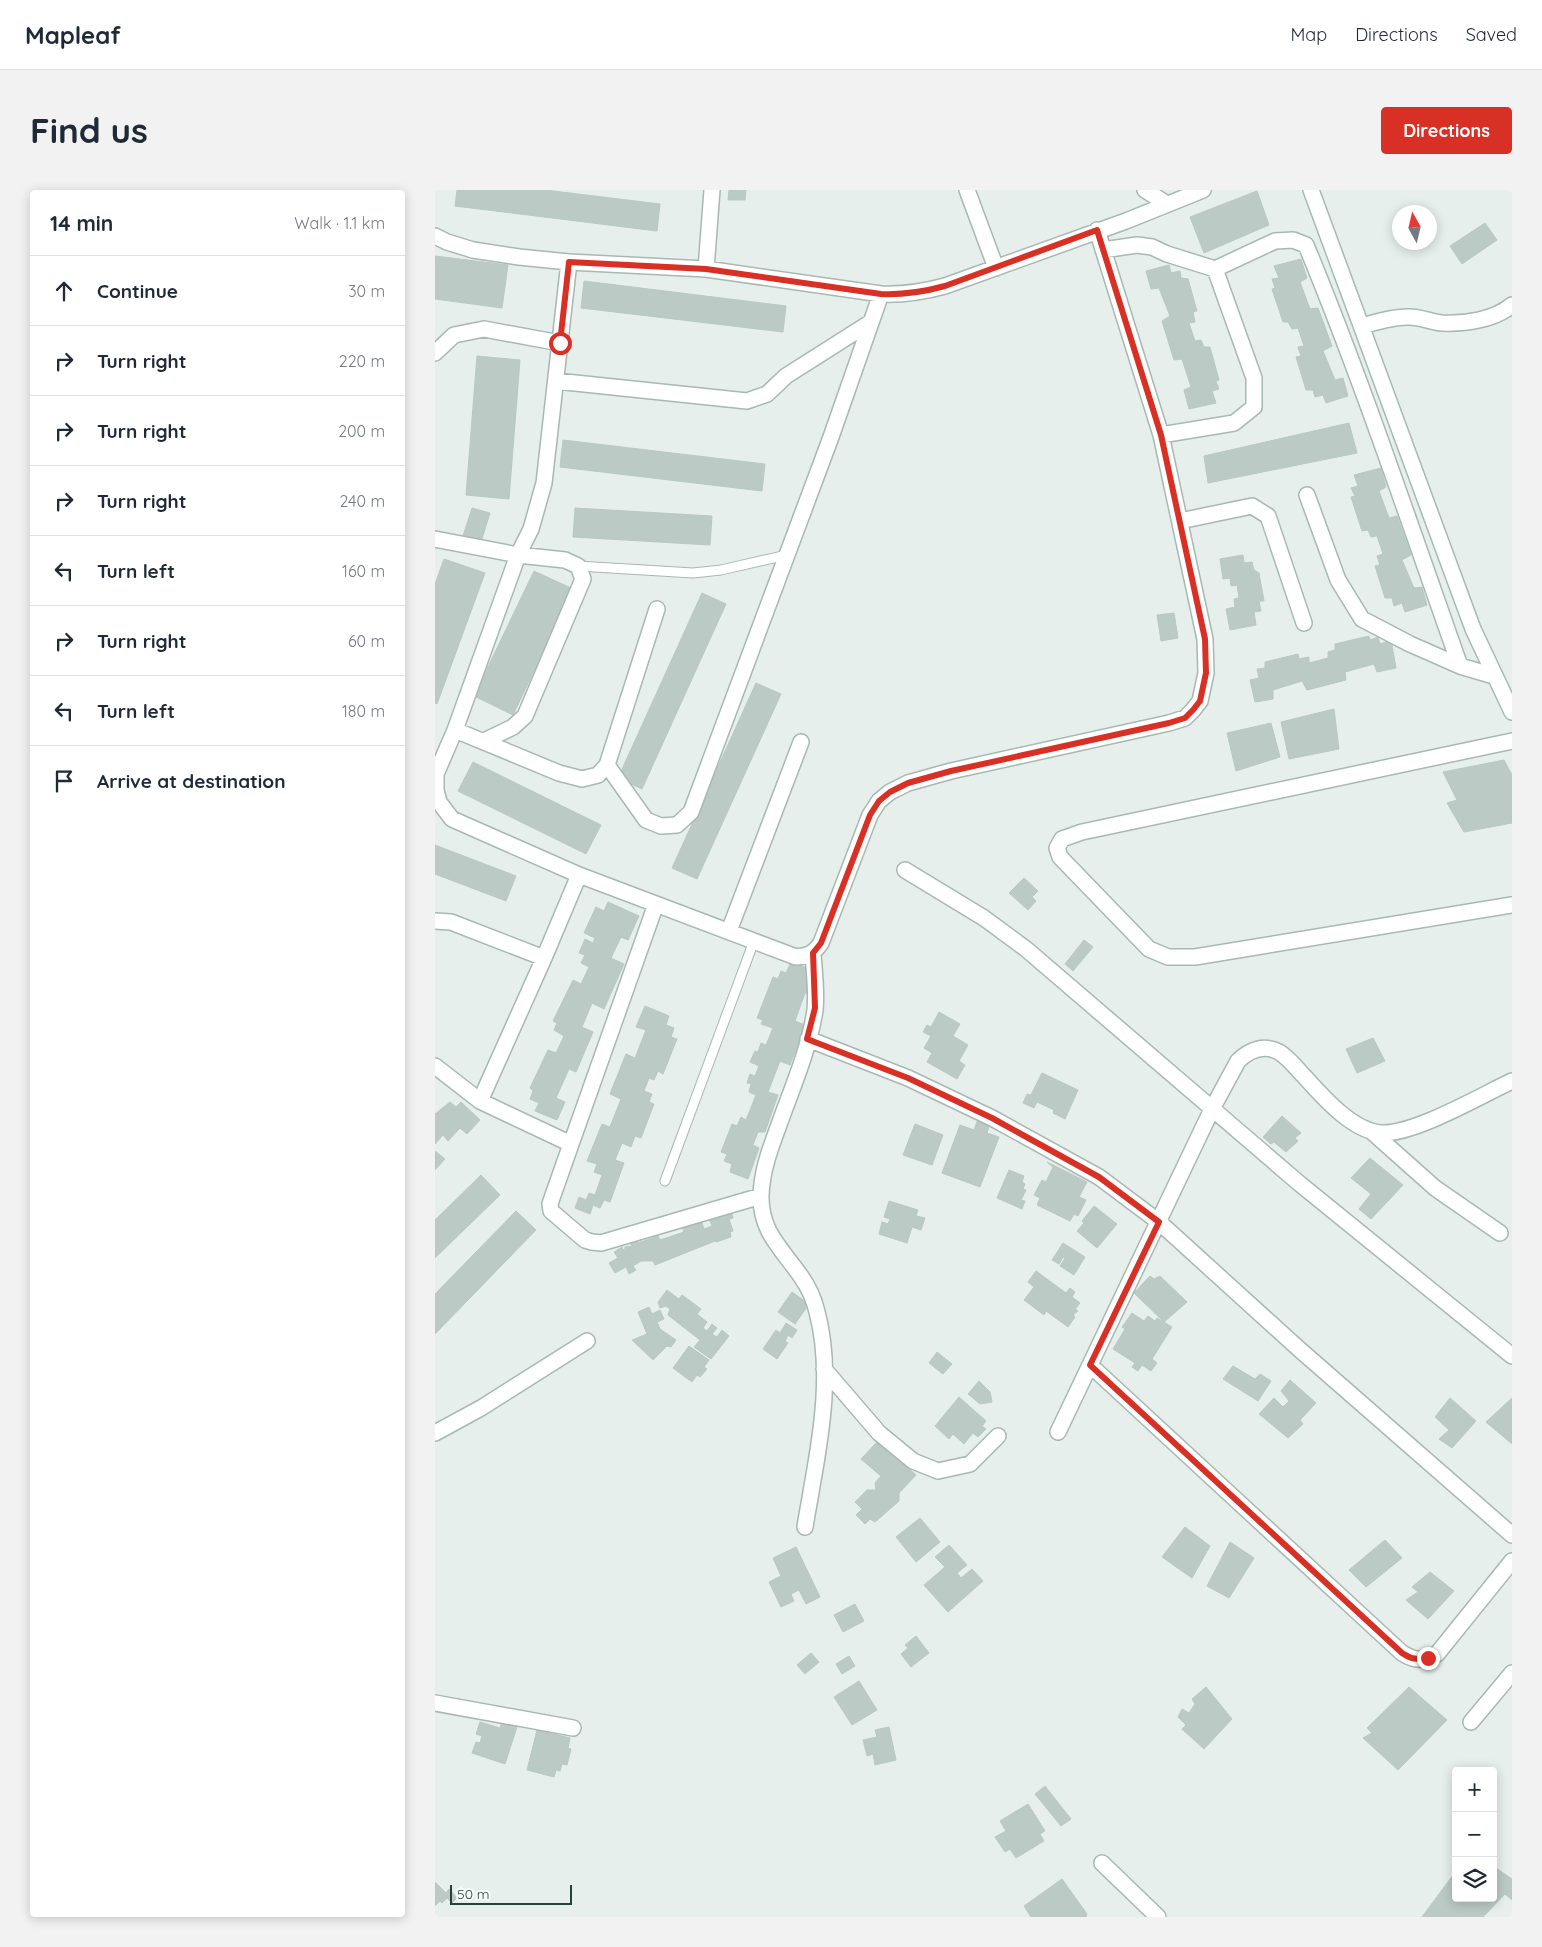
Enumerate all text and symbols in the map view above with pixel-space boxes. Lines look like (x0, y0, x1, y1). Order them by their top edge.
text: Mapleaf (25, 20, 121, 50)
text: Map (1290, 23, 1327, 46)
text: Directions (1355, 23, 1438, 46)
text: Saved (1466, 23, 1517, 46)
button: Directions (1381, 107, 1512, 154)
text: Find us (30, 108, 148, 152)
north arrow (1392, 205, 1437, 250)
text: 14 min (50, 210, 113, 236)
text: Walk · 1.1 km (294, 213, 385, 233)
icon: ahead (50, 277, 78, 305)
text: Continue (97, 279, 178, 303)
text: 30 m (348, 281, 385, 301)
route start (549, 332, 572, 355)
icon: right (50, 347, 78, 375)
text: Turn right (97, 349, 186, 373)
text: 220 m (339, 351, 385, 371)
icon: right (50, 417, 78, 445)
text: Turn right (97, 419, 186, 443)
text: 200 m (338, 421, 385, 441)
icon: right (50, 487, 78, 515)
text: Turn right (97, 489, 186, 513)
text: 240 m (339, 491, 385, 511)
icon: left (50, 557, 78, 585)
text: Turn left (97, 559, 175, 583)
text: 160 m (342, 561, 385, 581)
icon: right (50, 627, 78, 655)
text: Turn right (97, 629, 186, 653)
text: 60 m (348, 631, 385, 651)
icon: left (50, 697, 78, 725)
text: Turn left (97, 699, 175, 723)
text: 180 m (342, 701, 385, 721)
icon: arrive (50, 767, 78, 795)
text: Arrive at destination (97, 769, 286, 793)
route end (1417, 1647, 1440, 1670)
map controls (1452, 1767, 1497, 1902)
button: + (1452, 1767, 1497, 1812)
button: − (1452, 1812, 1497, 1857)
button: layers (1452, 1857, 1497, 1902)
scale bar (450, 1882, 573, 1905)
text: 50 m (457, 1885, 490, 1903)

